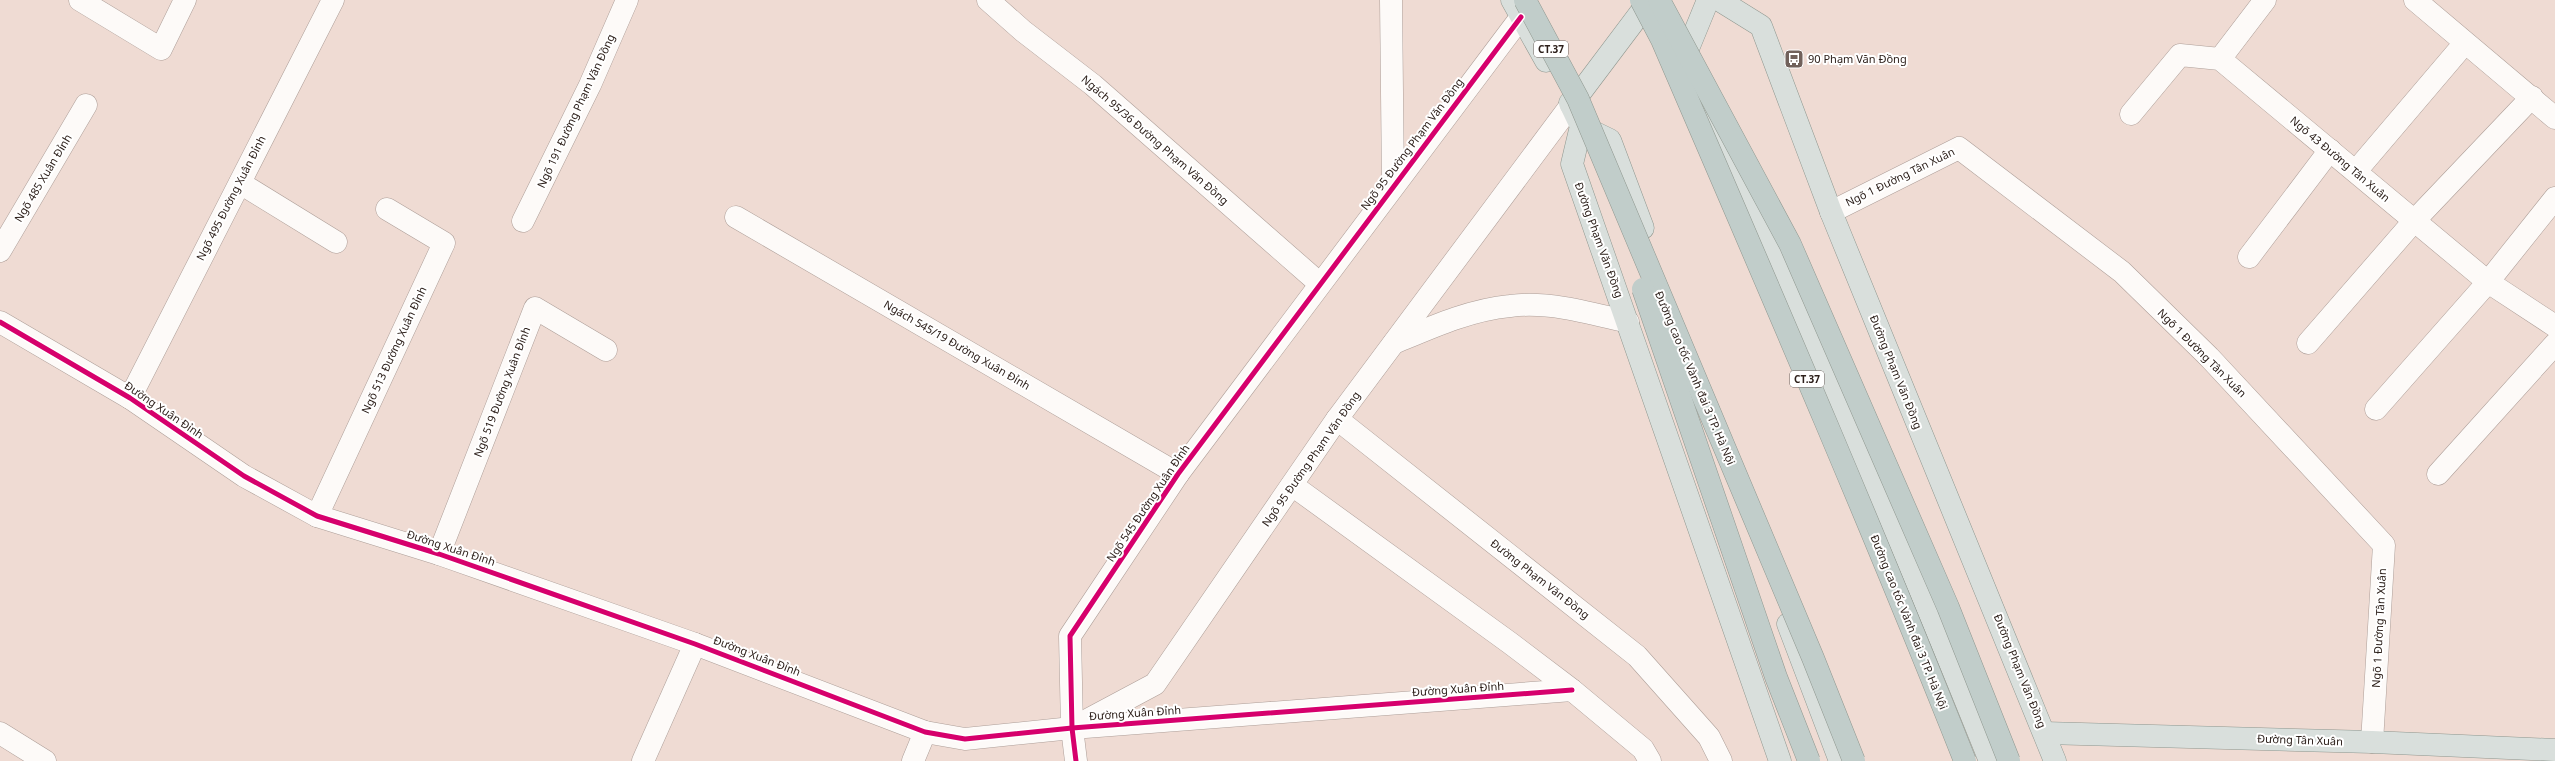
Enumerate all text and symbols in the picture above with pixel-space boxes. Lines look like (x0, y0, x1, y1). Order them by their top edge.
street label: Ngõ 191 Đường Phạm Văn Đồng (533, 31, 618, 190)
road number: CT.37 (1534, 41, 1568, 57)
bus stop icon: 90 Phạm Văn Đồng (1783, 48, 1805, 70)
place label: 90 Phạm Văn Đồng (1808, 51, 1907, 66)
street label: Ngách 95/36 Đường Phạm Văn Đồng (1079, 72, 1232, 208)
street label: Ngõ 95 Đường Phạm Văn Đồng (1357, 75, 1466, 213)
street label: Ngõ 43 Đường Tân Xuân (2287, 112, 2393, 205)
street label: Ngõ 485 Xuân Đỉnh (10, 131, 75, 224)
street label: Ngõ 495 Đường Xuân Đỉnh (192, 133, 269, 263)
street label: Ngõ 1 Đường Tân Xuân (1843, 144, 1957, 210)
street label: Đường Phạm Văn Đồng (1572, 180, 1627, 300)
street label: Ngõ 513 Đường Xuân Đỉnh (357, 284, 430, 416)
street label: Đường cao tốc Vành đai 3 TP. Hà Nội (1652, 289, 1739, 467)
street label: Ngách 545/19 Đường Xuân Đỉnh (881, 296, 1033, 393)
street label: Ngõ 1 Đường Tân Xuân (2155, 305, 2250, 400)
street label: Đường Phạm Văn Đồng (1867, 313, 1926, 431)
street label: Ngõ 519 Đường Xuân Đỉnh (470, 324, 533, 459)
road number: CT.37 (1790, 371, 1824, 387)
street label: Đường Xuân Đỉnh (122, 378, 207, 442)
street label: Ngõ 95 Đường Phạm Văn Đồng (1258, 388, 1363, 529)
street label: Ngõ 545 Đường Xuân Đỉnh (1103, 441, 1193, 564)
street label: Đường Xuân Đỉnh (405, 526, 497, 569)
street label: Đường cao tốc Vành đai 3 TP. Hà Nội (1867, 532, 1952, 711)
street label: Đường Phạm Văn Đồng (1488, 535, 1593, 622)
street label: Ngõ 1 Đường Tân Xuân (2368, 568, 2389, 688)
street label: Đường Phạm Văn Đồng (1991, 612, 2050, 730)
street label: Đường Xuân Đỉnh (711, 632, 803, 679)
street label: Đường Xuân Đỉnh (1411, 678, 1504, 699)
street label: Đường Xuân Đỉnh (1088, 702, 1181, 723)
street label: Đường Tân Xuân (2257, 731, 2343, 748)

